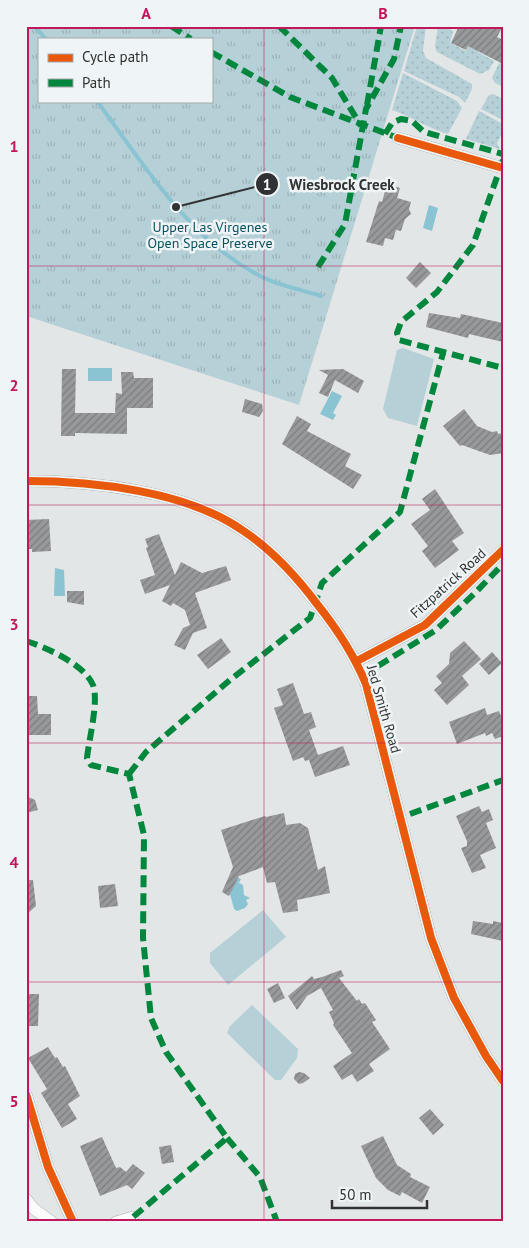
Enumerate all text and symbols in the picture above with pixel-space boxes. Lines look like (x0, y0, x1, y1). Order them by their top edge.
text: A (141, 3, 151, 23)
text: B (378, 3, 388, 23)
legend (38, 38, 212, 102)
text: Cycle path (82, 47, 148, 66)
text: Path (82, 73, 111, 92)
text: 1 (9, 136, 19, 156)
callout: Wiesbrock Creek (254, 169, 405, 199)
text: 1 (263, 175, 271, 194)
text: Wiesbrock Creek (289, 175, 395, 194)
park label: Upper Las Virgenes Open Space Preserve (147, 218, 273, 252)
text: 2 (9, 375, 19, 395)
street label: Fitzpatrick Road (406, 544, 490, 622)
text: 3 (9, 614, 19, 634)
street label: Jed Smith Road (363, 662, 405, 755)
text: 4 (9, 852, 19, 872)
text: 5 (9, 1091, 19, 1111)
scale bar (332, 1178, 426, 1210)
text: 50 m (339, 1185, 372, 1204)

